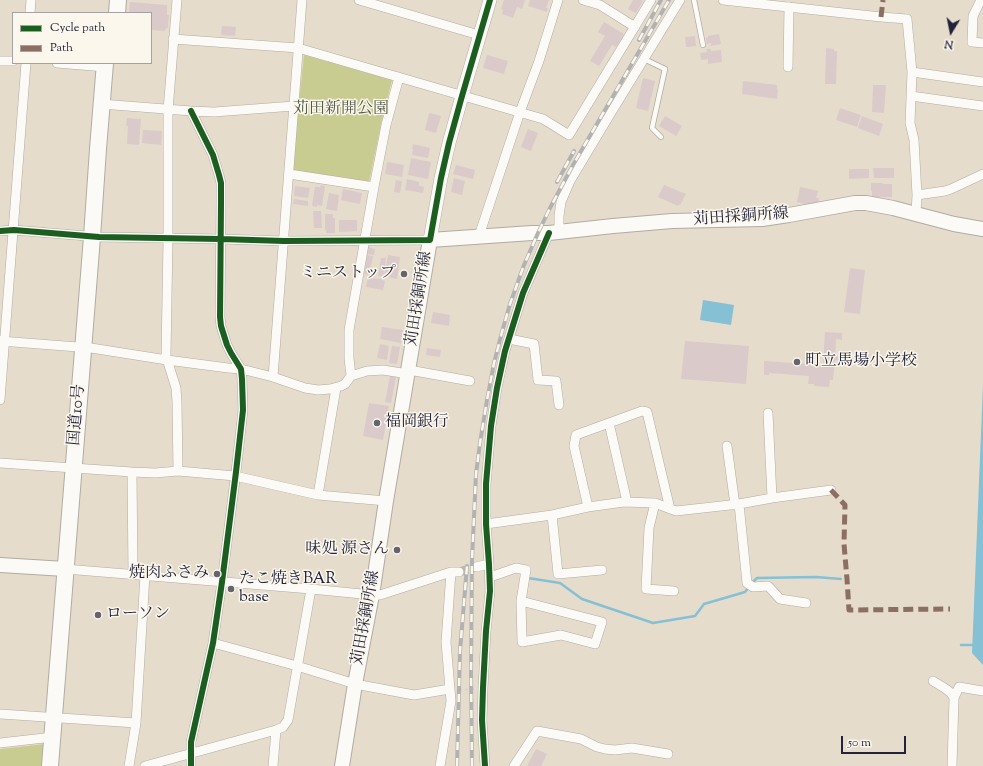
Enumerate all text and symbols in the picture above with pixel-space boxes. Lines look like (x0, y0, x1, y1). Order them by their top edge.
legend (12, 12, 152, 64)
north arrow (931, 12, 971, 52)
text: Cycle path (50, 19, 105, 37)
text: N (943, 35, 955, 52)
text: Path (50, 39, 73, 57)
park label: 苅田新開公園 (293, 100, 389, 120)
street label: 苅田採銅所線 (692, 205, 790, 231)
street label: 苅田採銅所線 (403, 250, 437, 348)
place label: ミニストップ (300, 264, 396, 284)
marker: ミニストップ (399, 269, 409, 279)
place label: 町立馬場小学校 (805, 352, 917, 372)
marker: 町立馬場小学校 (792, 357, 802, 367)
street label: 国道10号 (66, 383, 90, 447)
place label: 福岡銀行 (385, 413, 449, 433)
marker: 福岡銀行 (372, 418, 382, 428)
place label: 味処 源さん (306, 540, 389, 560)
marker: 味処 源さん (392, 545, 402, 555)
place label: 焼肉ふさみ (129, 564, 209, 584)
marker: 焼肉ふさみ (212, 569, 222, 579)
street label: 苅田採銅所線 (349, 569, 385, 667)
place label: たこ焼きBAR base (239, 570, 337, 608)
marker: たこ焼きBAR base (226, 584, 236, 594)
place label: ローソン (106, 605, 170, 625)
marker: ローソン (93, 610, 103, 620)
scale bar (843, 728, 908, 754)
text: 50 m (848, 734, 871, 752)

